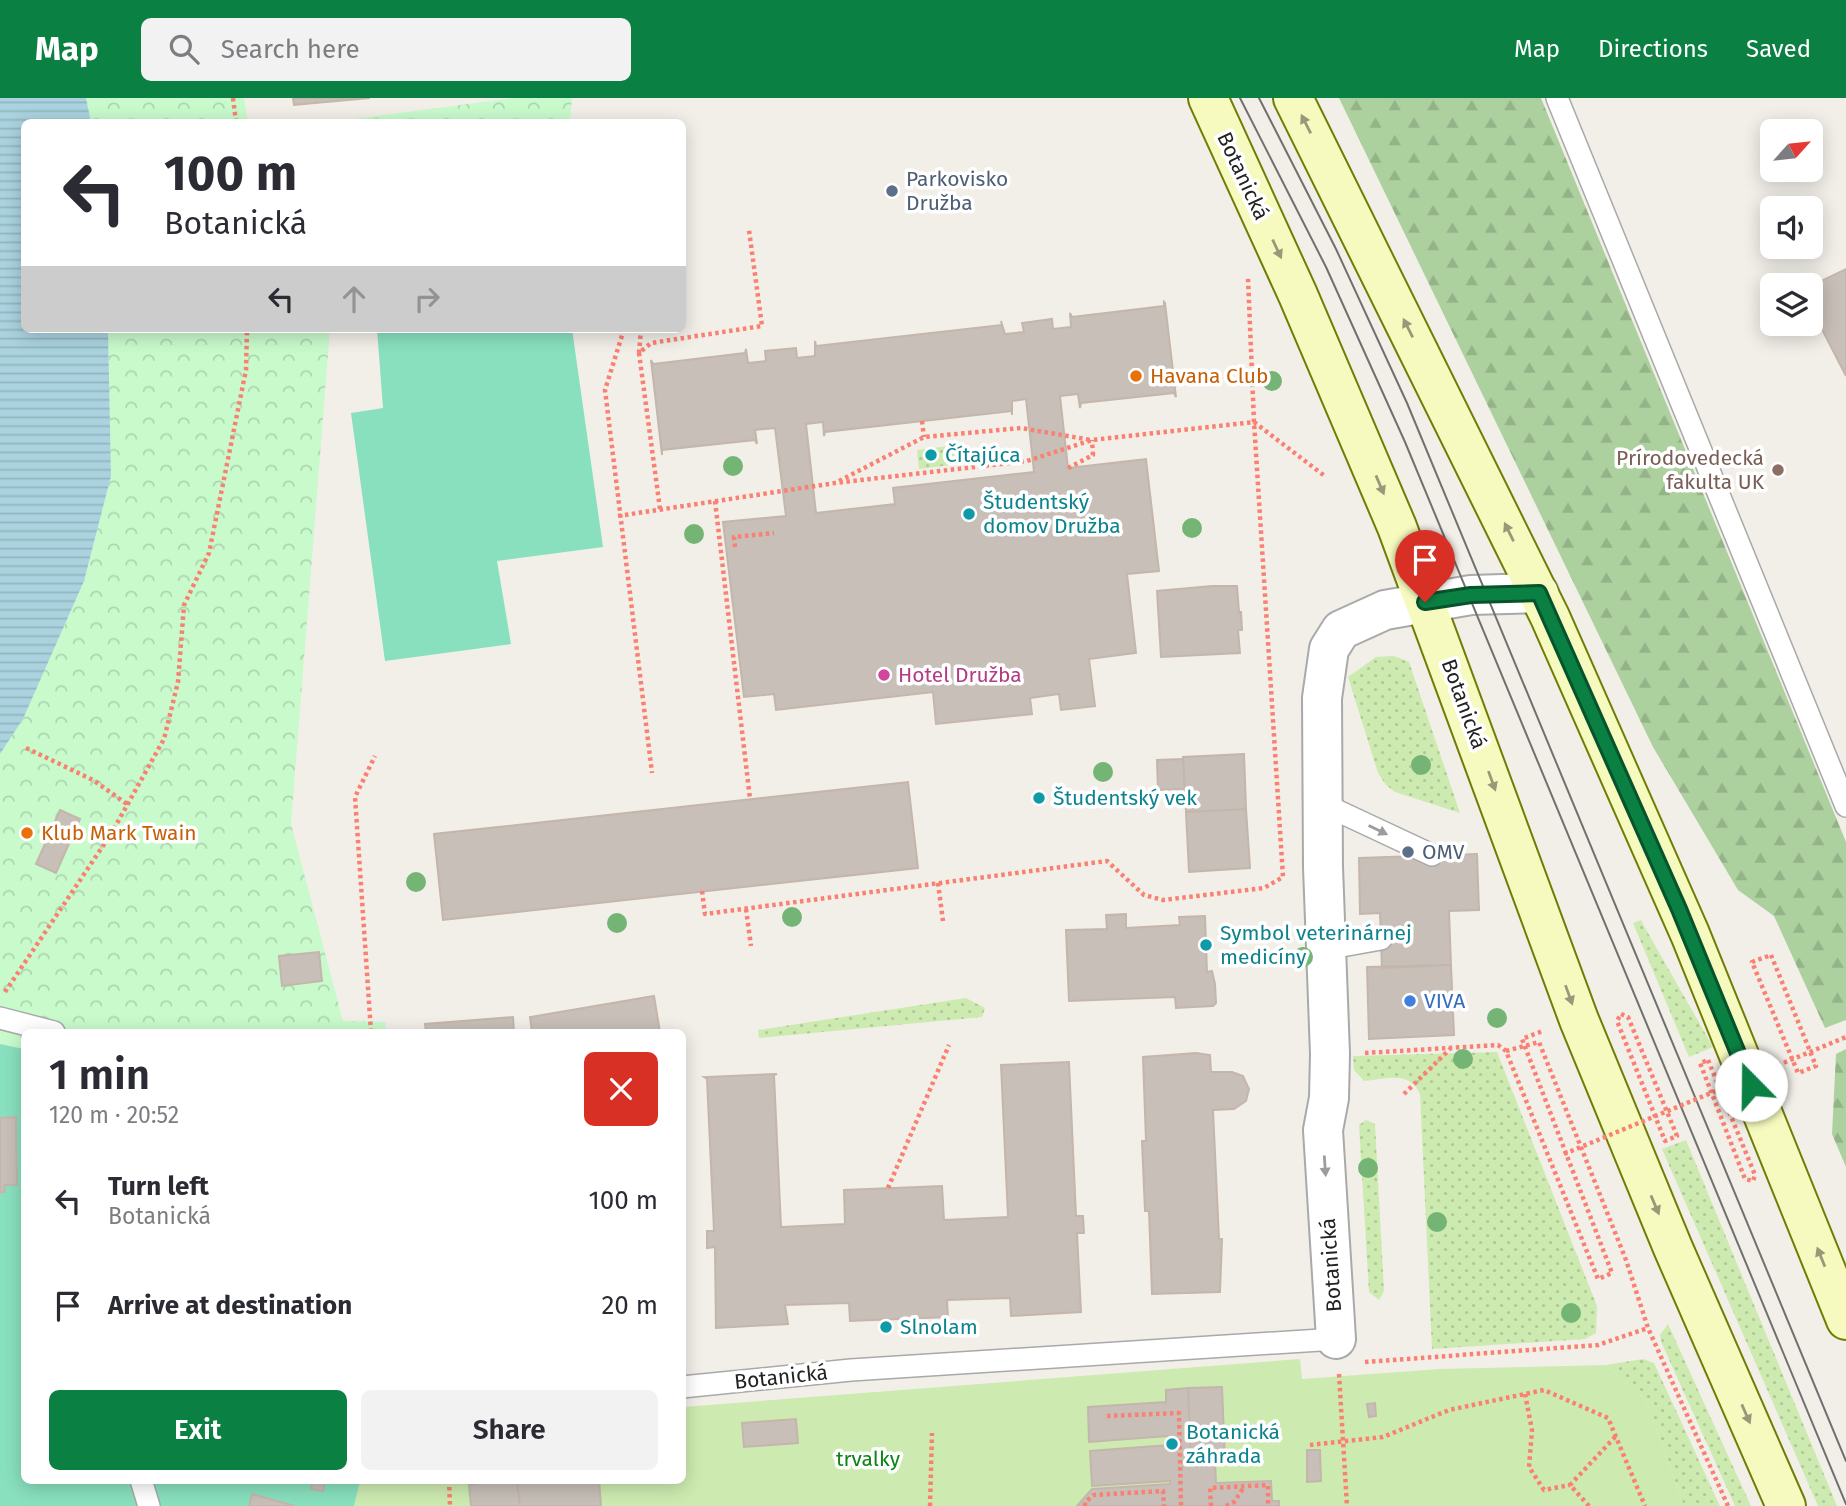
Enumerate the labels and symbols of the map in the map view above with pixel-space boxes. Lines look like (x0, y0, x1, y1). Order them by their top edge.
one-way arrow (1300, 114, 1311, 134)
north arrow (1760, 119, 1824, 182)
street label: Botanická (1211, 128, 1275, 224)
place label: Parkovisko Družba (906, 166, 1008, 216)
marker: Parkovisko Družba (884, 183, 900, 199)
one-way arrow (1271, 239, 1283, 259)
one-way arrow (1403, 317, 1415, 337)
place label: Havana Club (1150, 363, 1269, 389)
marker: Havana Club (1128, 368, 1144, 384)
place label: Čítajúca (945, 442, 1021, 468)
place label: Prírodovedecká fakulta UK (1616, 445, 1765, 495)
marker: Čítajúca (923, 447, 939, 463)
marker: Prírodovedecká fakulta UK (1770, 462, 1786, 478)
one-way arrow (1374, 474, 1385, 495)
place label: Študentský domov Družba (983, 489, 1121, 539)
marker: Študentský domov Družba (961, 506, 977, 522)
one-way arrow (1503, 522, 1514, 542)
pin (1395, 530, 1455, 602)
street label: Botanická (1436, 655, 1492, 753)
place label: Hotel Družba (898, 662, 1022, 688)
marker: Hotel Družba (876, 667, 892, 683)
one-way arrow (1487, 770, 1498, 791)
place label: Študentský vek (1053, 785, 1197, 811)
marker: Študentský vek (1031, 790, 1047, 806)
place label: Klub Mark Twain (41, 820, 197, 846)
one-way arrow (1368, 824, 1388, 835)
marker: Klub Mark Twain (19, 825, 35, 841)
place label: OMV (1422, 839, 1465, 865)
marker: OMV (1400, 844, 1416, 860)
place label: Symbol veterinárnej medicíny (1220, 920, 1412, 970)
marker: Symbol veterinárnej medicíny (1198, 937, 1214, 953)
one-way arrow (1564, 984, 1575, 1005)
place label: VIVA (1424, 988, 1465, 1014)
marker: VIVA (1402, 993, 1418, 1009)
position arrow (1714, 1048, 1788, 1122)
one-way arrow (1320, 1155, 1331, 1177)
one-way arrow (1650, 1195, 1661, 1216)
street label: Botanická (1315, 1217, 1347, 1313)
one-way arrow (1815, 1246, 1826, 1267)
place label: Slnolam (900, 1314, 978, 1340)
marker: Slnolam (878, 1319, 894, 1335)
street label: Botanická (733, 1359, 829, 1395)
one-way arrow (1740, 1404, 1752, 1424)
place label: Botanická záhrada (1186, 1419, 1280, 1469)
marker: Botanická záhrada (1164, 1436, 1180, 1452)
park label: trvalky (836, 1446, 901, 1472)

